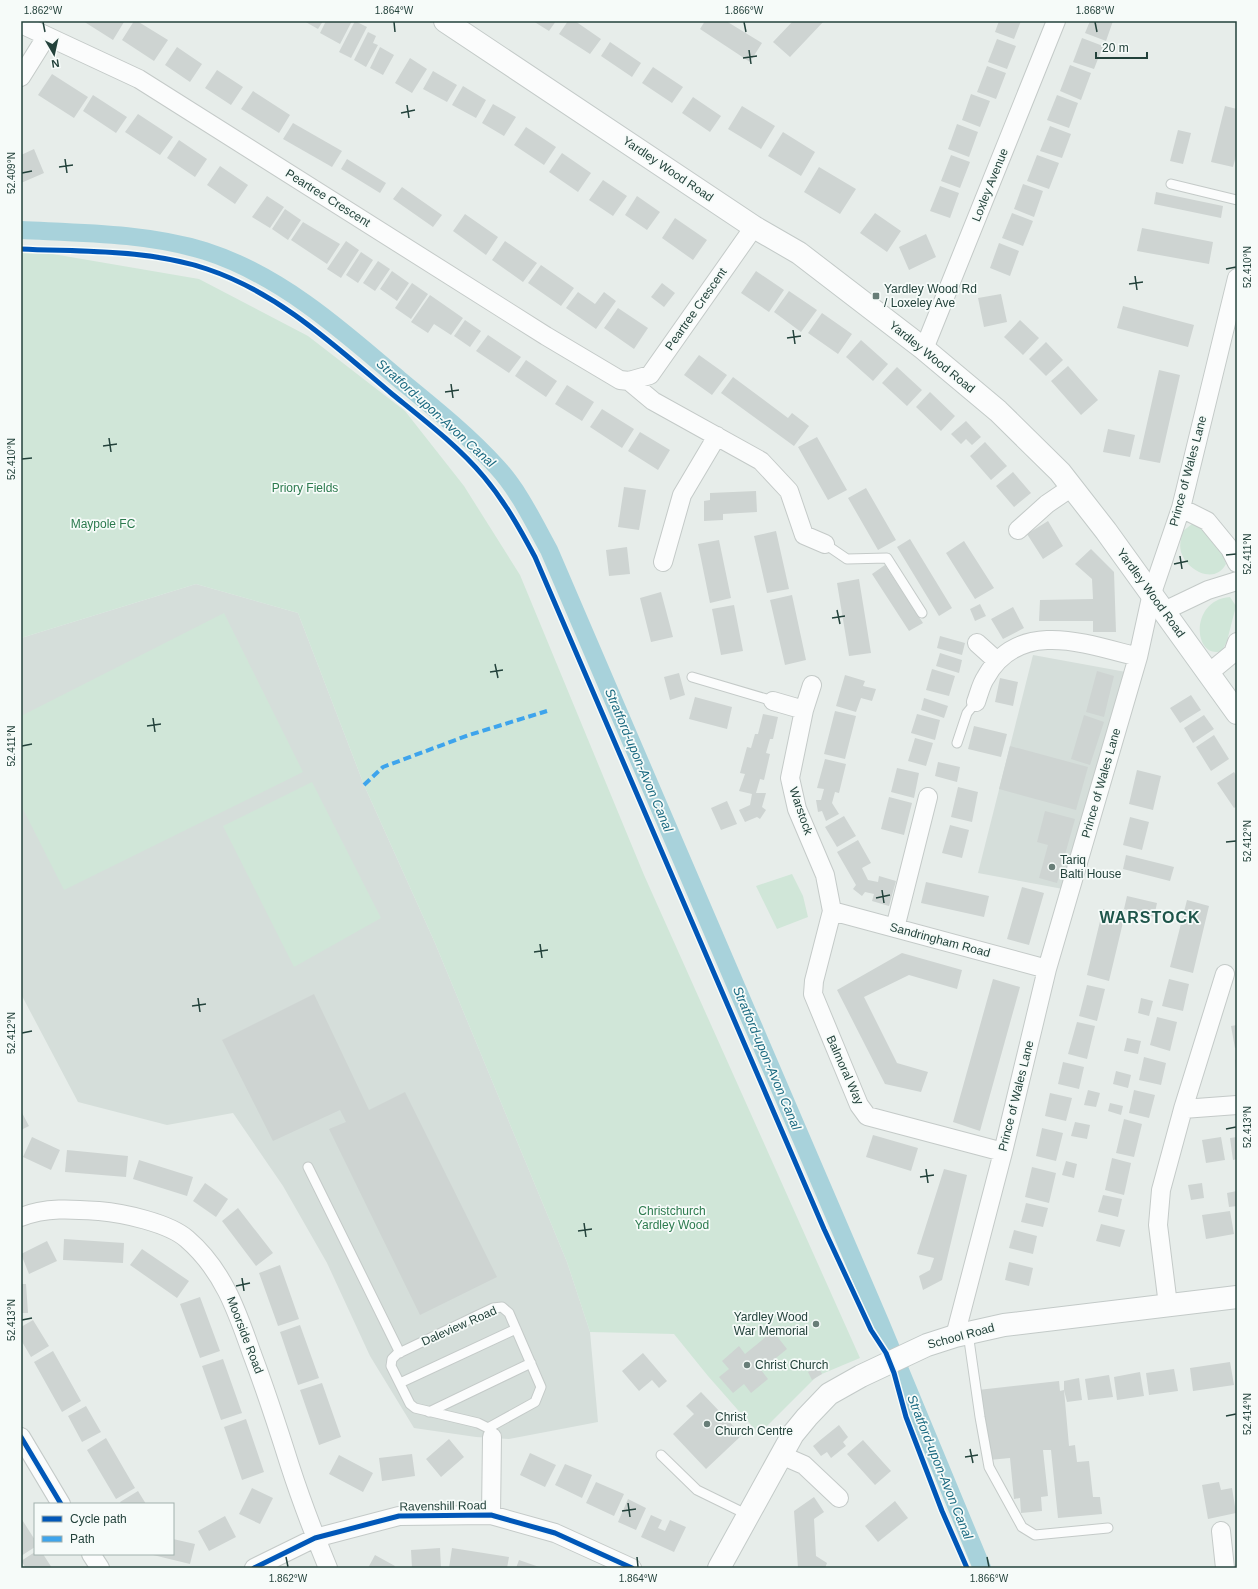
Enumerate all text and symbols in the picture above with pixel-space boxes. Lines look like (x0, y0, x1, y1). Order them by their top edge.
text: 1.862°W (24, 5, 63, 16)
text: 1.864°W (375, 5, 414, 16)
text: 1.866°W (725, 5, 764, 16)
text: 1.868°W (1076, 5, 1115, 16)
north arrow (34, 34, 74, 74)
scale bar (1096, 34, 1147, 60)
text: 20 m (1102, 41, 1129, 55)
text: N (51, 57, 60, 70)
street label: Yardley Wood Road (620, 133, 716, 205)
street label: Loxley Avenue (969, 146, 1011, 224)
text: 52.409°N (6, 152, 17, 194)
street label: Peartree Crescent (283, 166, 374, 230)
text: 52.410°N (1242, 246, 1253, 288)
street label: Peartree Crescent (662, 265, 730, 353)
place label: Yardley Wood Rd / Loxeley Ave (884, 282, 977, 310)
marker: Yardley Wood Rd / Loxeley Ave (871, 291, 881, 301)
street label: Yardley Wood Road (886, 318, 978, 396)
water label: Stratford-upon-Avon Canal (374, 356, 499, 471)
street label: Prince of Wales Lane (1167, 414, 1210, 528)
text: 52.410°N (6, 438, 17, 480)
park label: Priory Fields (272, 481, 338, 495)
park label: Maypole FC (71, 517, 136, 531)
text: 52.411°N (1242, 533, 1253, 575)
street label: Yardley Wood Road (1114, 546, 1188, 640)
water label: Stratford-upon-Avon Canal (602, 686, 677, 835)
text: 52.411°N (6, 725, 17, 767)
street label: Prince of Wales Lane (1079, 726, 1123, 840)
street label: Warstock (786, 785, 816, 838)
text: 52.412°N (1242, 820, 1253, 862)
place label: Tariq Balti House (1060, 853, 1122, 881)
marker: Tariq Balti House (1047, 862, 1057, 872)
district label: WARSTOCK (1099, 909, 1201, 926)
street label: Sandringham Road (888, 920, 992, 960)
water label: Stratford-upon-Avon Canal (730, 984, 805, 1133)
text: 52.412°N (6, 1012, 17, 1054)
street label: Balmoral Way (824, 1033, 866, 1107)
street label: Prince of Wales Lane (995, 1039, 1037, 1153)
text: 52.413°N (1242, 1106, 1253, 1148)
park label: Christchurch Yardley Wood (635, 1204, 709, 1232)
street label: Moorside Road (224, 1295, 266, 1375)
text: 52.413°N (6, 1299, 17, 1341)
street label: Daleview Road (419, 1303, 499, 1349)
place label: Yardley Wood War Memorial (734, 1310, 808, 1338)
marker: Yardley Wood War Memorial (811, 1319, 821, 1329)
street label: School Road (926, 1320, 996, 1352)
place label: Christ Church (755, 1358, 828, 1372)
marker: Christ Church (742, 1360, 752, 1370)
water label: Stratford-upon-Avon Canal (904, 1393, 976, 1542)
text: 52.414°N (1242, 1393, 1253, 1435)
place label: Christ Church Centre (715, 1410, 793, 1438)
marker: Christ Church Centre (702, 1419, 712, 1429)
street label: Ravenshill Road (399, 1498, 487, 1514)
legend (34, 1503, 174, 1555)
text: Cycle path (70, 1512, 127, 1526)
text: Path (70, 1532, 95, 1546)
text: 1.862°W (269, 1573, 308, 1584)
text: 1.864°W (619, 1573, 658, 1584)
text: 1.866°W (970, 1573, 1009, 1584)

